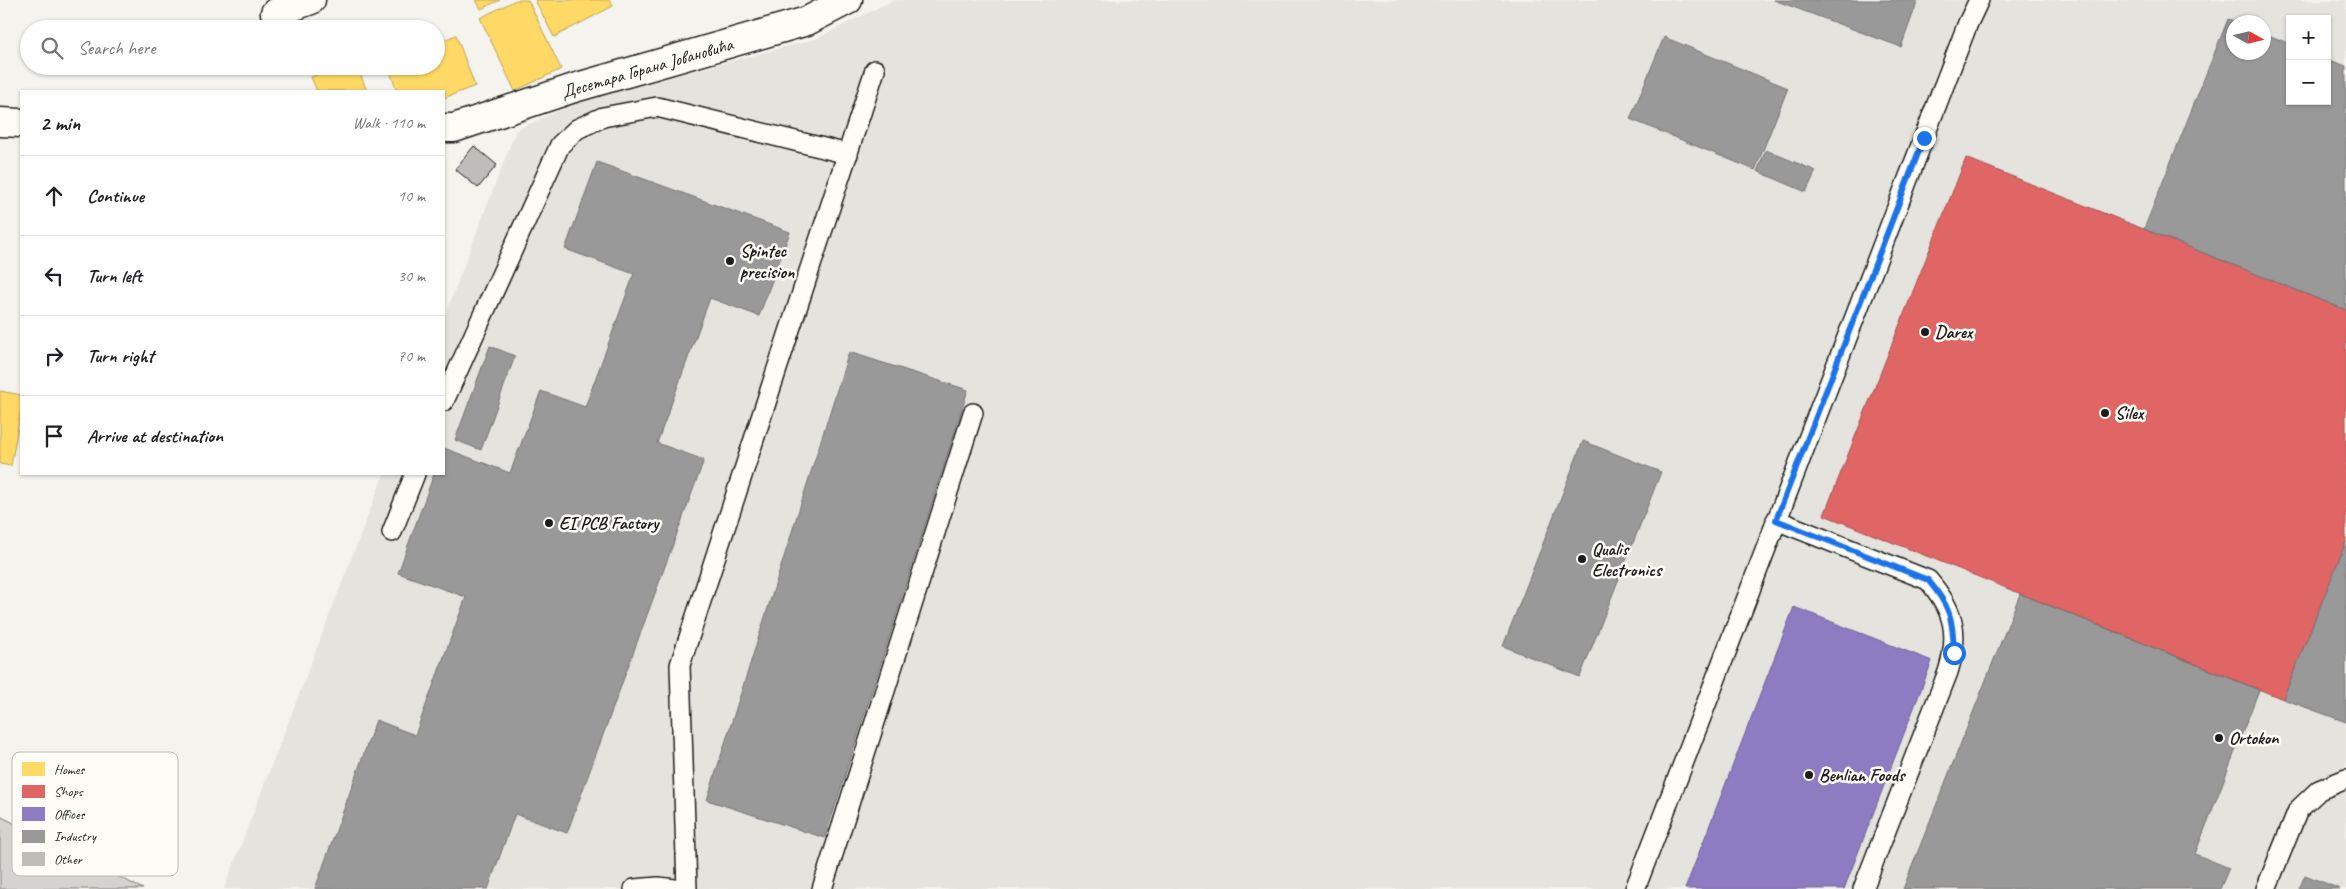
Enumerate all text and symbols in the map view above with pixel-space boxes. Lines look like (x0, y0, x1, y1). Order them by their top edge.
north arrow (2226, 15, 2271, 60)
map controls (2286, 15, 2331, 105)
button: + (2286, 15, 2331, 60)
search box (20, 20, 445, 75)
street label: Десетара Горана Јовановића (559, 33, 736, 103)
icon: search (38, 34, 66, 62)
text: Search here (78, 36, 155, 60)
button: − (2286, 60, 2331, 105)
text: 2 min (40, 110, 80, 136)
text: Walk · 110 m (353, 113, 425, 133)
route end (1913, 127, 1936, 150)
icon: ahead (40, 182, 68, 210)
text: Continue (87, 184, 144, 208)
text: 10 m (398, 186, 425, 206)
place label: Spintec precision (740, 240, 795, 283)
marker: Spintec precision (724, 255, 736, 267)
icon: left (40, 262, 68, 290)
text: Turn left (87, 264, 142, 288)
text: 30 m (398, 266, 425, 286)
place label: Darex (1935, 321, 1974, 343)
marker: Darex (1919, 326, 1931, 338)
icon: right (40, 342, 68, 370)
text: Turn right (87, 344, 154, 368)
text: 70 m (398, 346, 425, 366)
place label: Silex (2115, 402, 2145, 424)
marker: Silex (2099, 407, 2111, 419)
icon: arrive (40, 422, 68, 450)
text: Arrive at destination (87, 424, 223, 448)
place label: EI PCB Factory (559, 512, 660, 534)
marker: EI PCB Factory (543, 517, 555, 529)
place label: Qualis Electronics (1592, 538, 1663, 581)
marker: Qualis Electronics (1576, 553, 1588, 565)
route start (1943, 642, 1966, 665)
place label: Ortokon (2229, 727, 2279, 749)
marker: Ortokon (2213, 732, 2225, 744)
legend (12, 752, 178, 876)
text: Homes (54, 761, 85, 778)
place label: Benlian Foods (1819, 764, 1906, 786)
marker: Benlian Foods (1803, 769, 1815, 781)
text: Shops (54, 783, 84, 800)
text: Offices (54, 806, 86, 823)
text: Industry (54, 828, 97, 845)
text: Other (54, 851, 83, 868)

